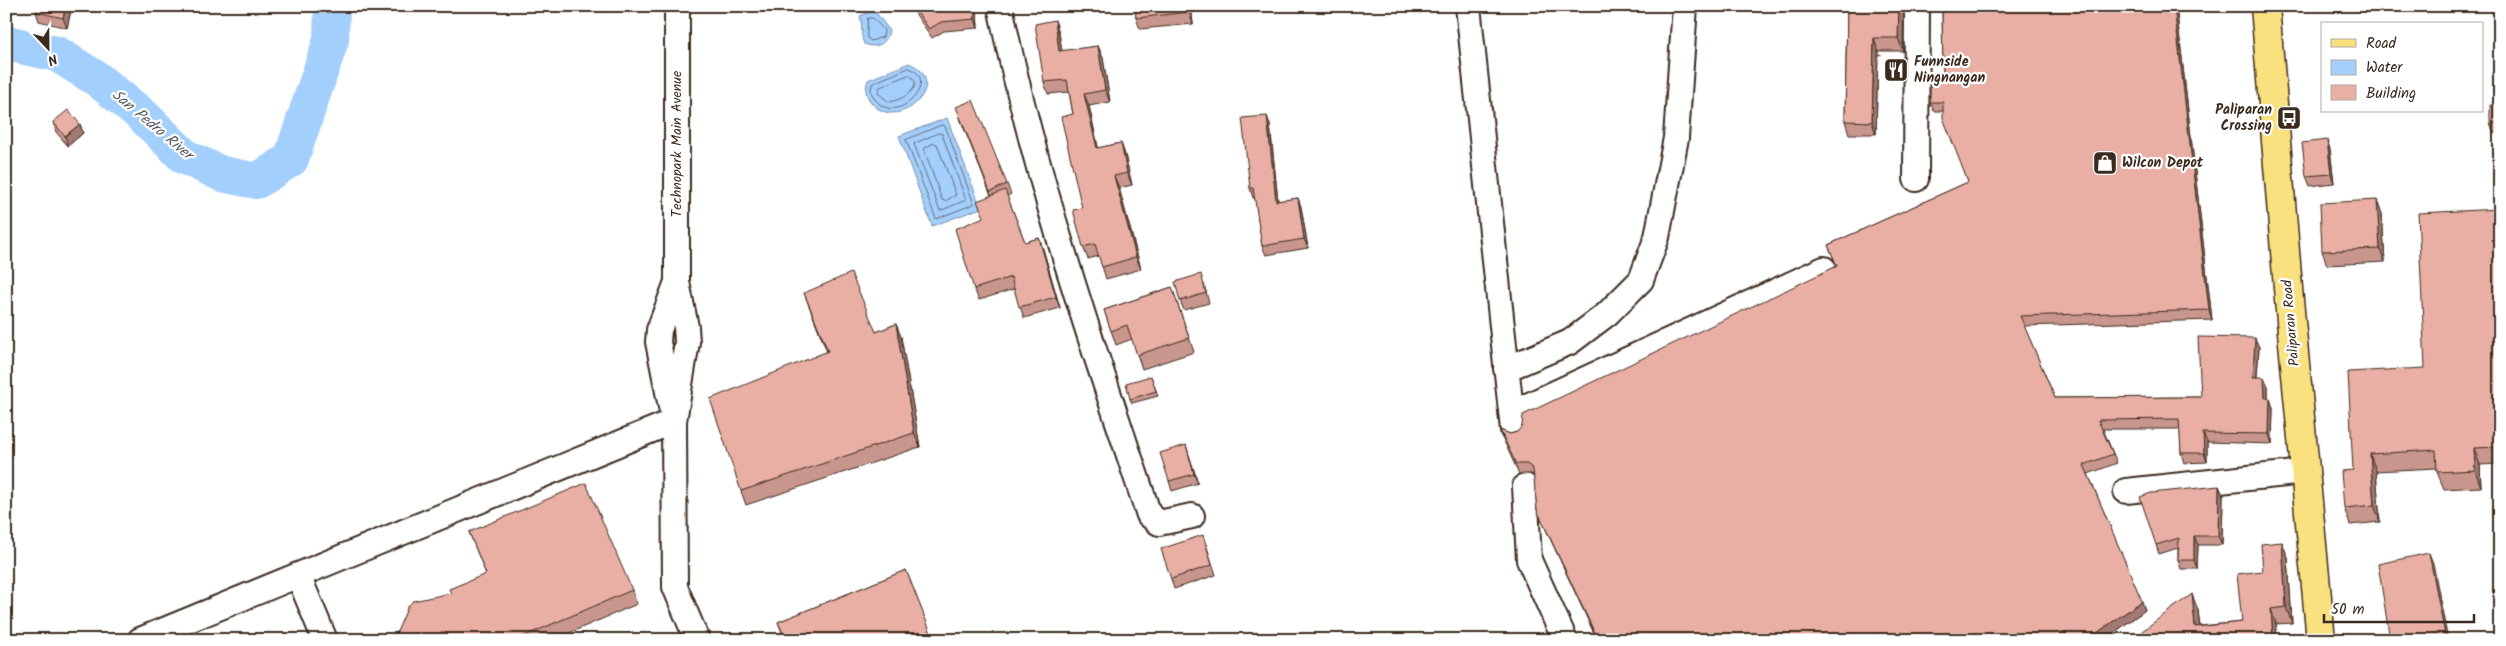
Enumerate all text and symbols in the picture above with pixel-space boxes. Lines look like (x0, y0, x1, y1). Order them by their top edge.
north arrow (22, 22, 72, 72)
legend (2321, 22, 2484, 112)
text: Road (2366, 32, 2397, 56)
text: N (44, 47, 61, 71)
place label: Funnside Ningnangan (1914, 51, 1985, 89)
text: Water (2366, 56, 2403, 80)
restaurant icon: Funnside Ningnangan (1883, 57, 1909, 83)
street label: Technopark Main Avenue (666, 70, 688, 217)
text: Building (2366, 82, 2416, 106)
water label: San Pedro River (106, 84, 200, 168)
place label: Paliparan Crossing (2215, 99, 2272, 137)
bus stop icon: Paliparan Crossing (2276, 105, 2302, 131)
shop icon: Wilcon Depot (2092, 150, 2118, 176)
place label: Wilcon Depot (2122, 152, 2204, 174)
street label: Paliparan Road (2276, 278, 2306, 367)
scale bar (2324, 591, 2474, 623)
text: 50 m (2331, 598, 2365, 622)

